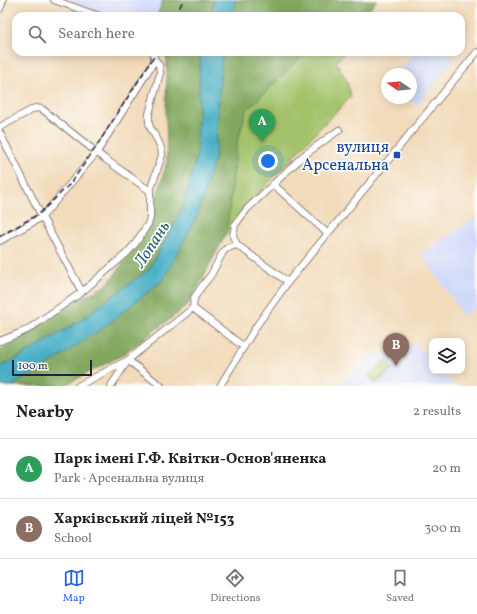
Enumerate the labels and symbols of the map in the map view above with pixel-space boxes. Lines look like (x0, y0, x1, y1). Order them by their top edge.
north arrow (381, 68, 417, 104)
pin: A (249, 109, 275, 142)
place label: вулиця Арсенальна (302, 137, 389, 177)
marker: вулиця Арсенальна (392, 150, 402, 160)
your location (258, 151, 278, 171)
water label: Лопань (128, 217, 176, 273)
pin: B (383, 333, 409, 366)
scale bar (12, 358, 92, 377)

